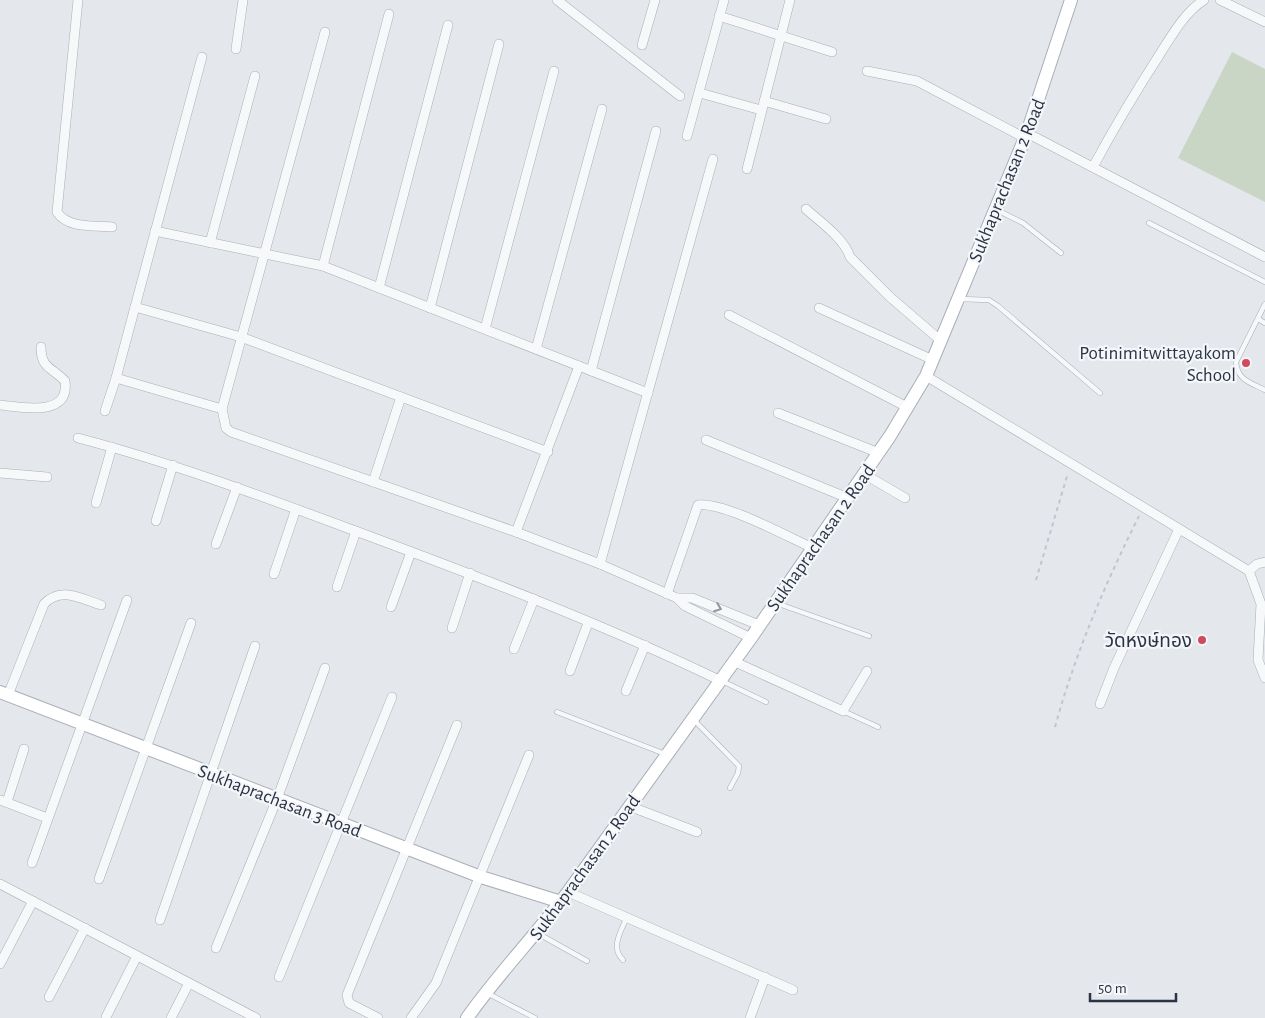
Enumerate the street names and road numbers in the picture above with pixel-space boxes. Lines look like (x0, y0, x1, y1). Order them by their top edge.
street label: Sukhaprachasan 2 Road (966, 96, 1049, 265)
street label: Sukhaprachasan 2 Road (763, 461, 879, 615)
street label: Sukhaprachasan 3 Road (195, 761, 364, 841)
street label: Sukhaprachasan 2 Road (526, 792, 644, 944)

